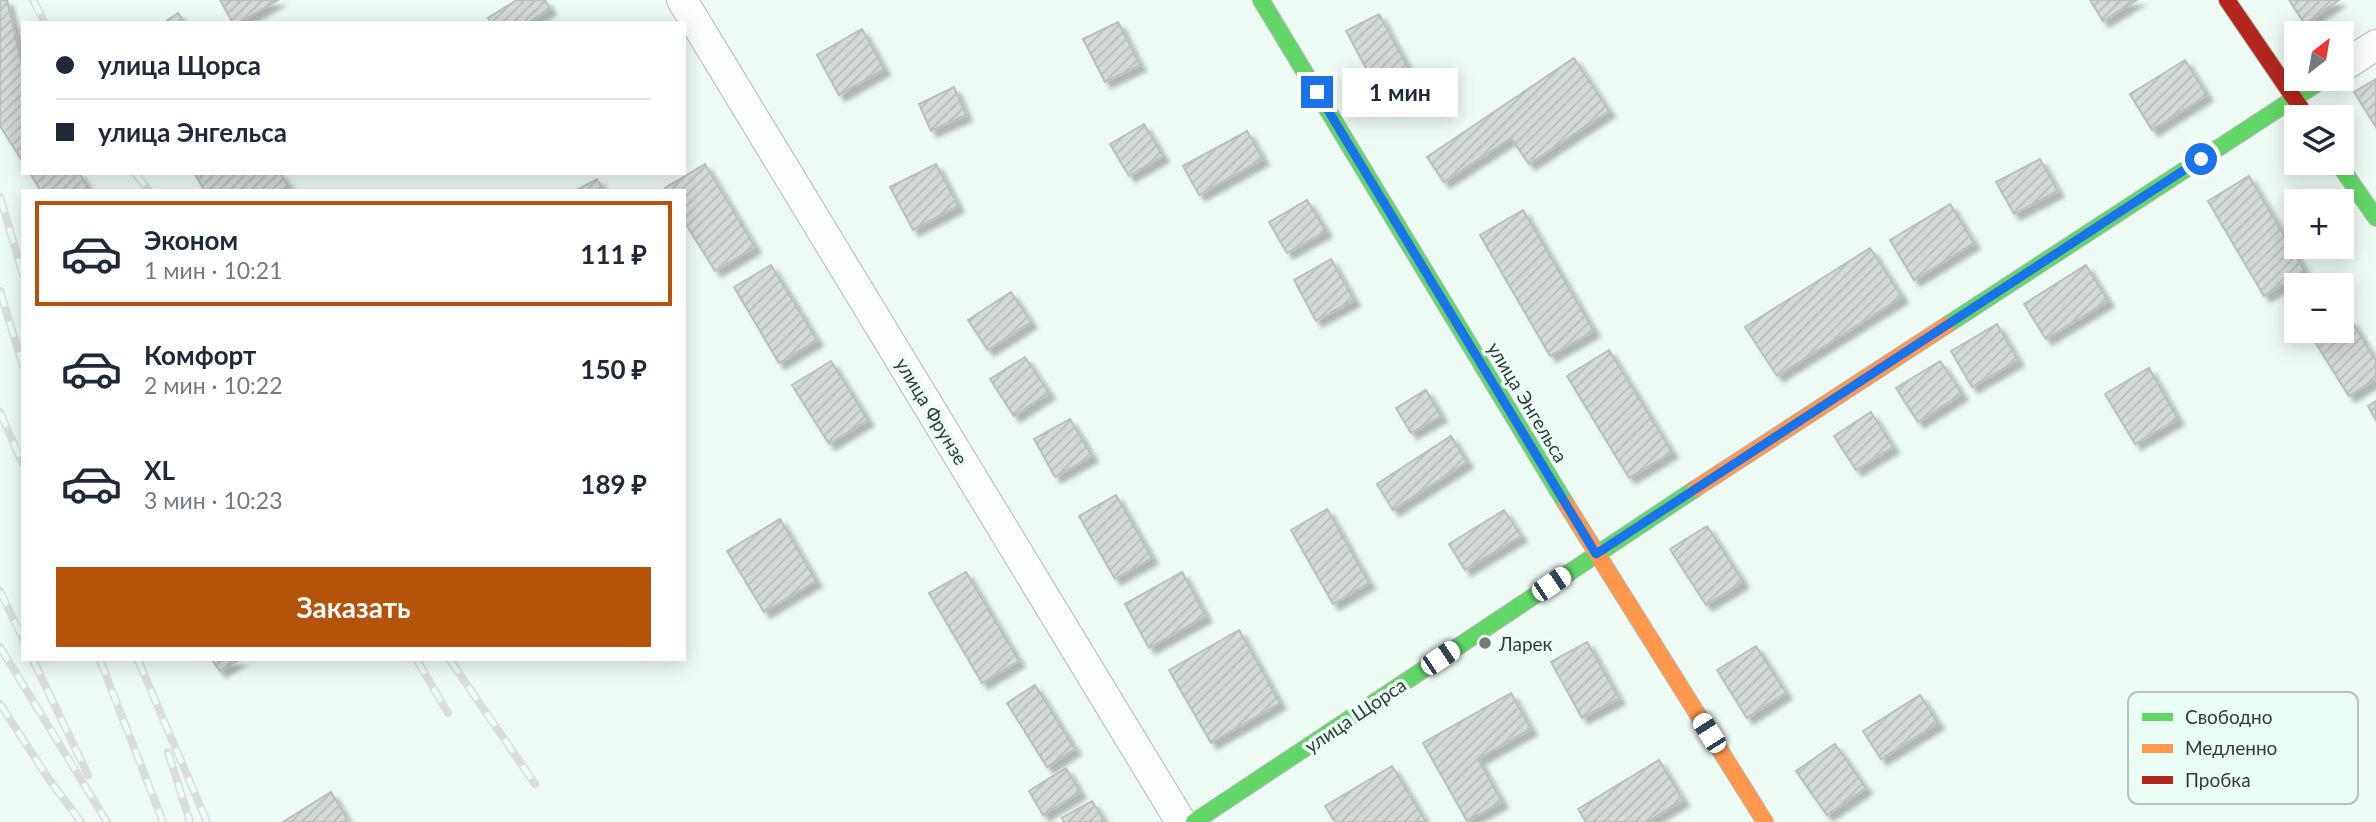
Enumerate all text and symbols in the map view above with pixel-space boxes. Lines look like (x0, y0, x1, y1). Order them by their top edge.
north arrow (2284, 21, 2354, 91)
map controls (2284, 21, 2354, 343)
text: улица Щорса (98, 49, 261, 81)
callout: 1 мин (1342, 68, 1457, 116)
route end (1301, 76, 1333, 108)
text: 1 мин (1369, 78, 1431, 106)
button: layers (2284, 105, 2354, 175)
text: улица Энгельса (98, 116, 287, 148)
route start (2185, 143, 2217, 175)
button: + (2284, 189, 2354, 259)
icon: car (60, 222, 123, 285)
text: Эконом (144, 224, 238, 256)
text: 111 ₽ (580, 238, 647, 270)
text: 1 мин · 10:21 (144, 256, 283, 284)
button: − (2284, 273, 2354, 343)
icon: car (60, 337, 123, 400)
street label: улица Энгельса (1483, 338, 1573, 466)
text: Комфорт (144, 339, 256, 371)
text: 150 ₽ (580, 353, 647, 385)
street label: улица Фрунзе (891, 353, 973, 469)
text: 2 мин · 10:22 (144, 371, 283, 399)
icon: car (60, 452, 123, 515)
text: XL (144, 454, 175, 486)
text: 189 ₽ (580, 468, 647, 500)
text: 3 мин · 10:23 (144, 486, 283, 514)
car (1528, 564, 1575, 604)
button: Заказать (56, 567, 651, 647)
place label: Ларек (1498, 632, 1553, 655)
marker: Ларек (1477, 635, 1493, 651)
car (1417, 638, 1464, 678)
street label: улица Щорса (1300, 673, 1410, 757)
legend (2128, 692, 2358, 804)
text: Свободно (2185, 705, 2273, 728)
car (1689, 710, 1730, 756)
text: Медленно (2185, 736, 2277, 759)
text: Пробка (2185, 768, 2251, 791)

